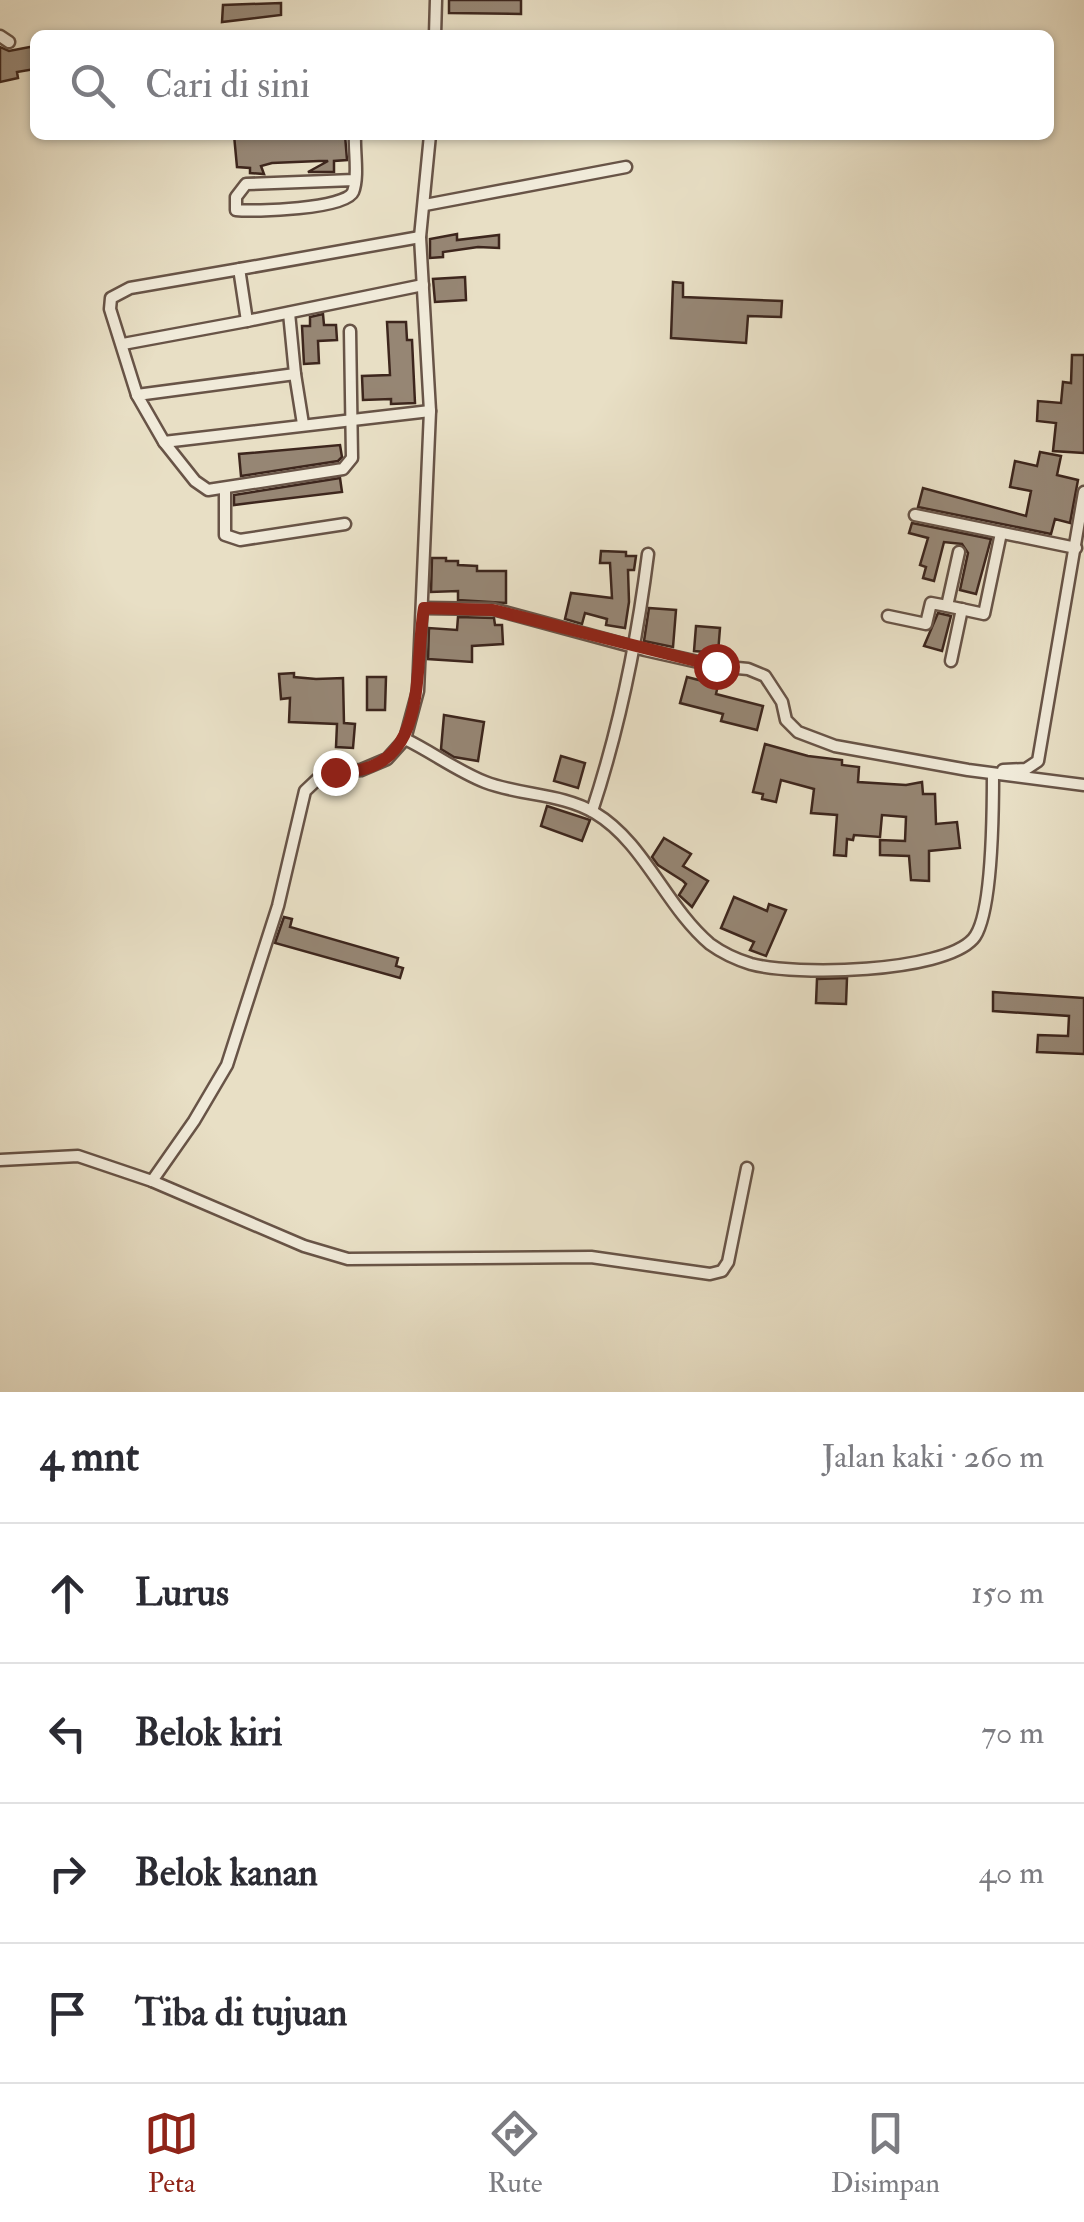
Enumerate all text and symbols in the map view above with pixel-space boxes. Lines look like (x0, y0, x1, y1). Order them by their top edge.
search box (30, 30, 1054, 140)
icon: search (65, 58, 120, 113)
text: Cari di sini (145, 61, 310, 109)
route start (694, 644, 740, 690)
route end (313, 750, 359, 796)
text: 4 mnt (40, 1431, 139, 1483)
text: Jalan kaki · 260 m (822, 1437, 1044, 1477)
icon: ahead (40, 1566, 95, 1621)
text: Lurus (135, 1569, 229, 1617)
text: 150 m (971, 1573, 1044, 1613)
icon: left (40, 1706, 95, 1761)
text: Belok kiri (135, 1709, 282, 1757)
text: 70 m (981, 1713, 1044, 1753)
icon: right (40, 1846, 95, 1901)
text: Belok kanan (135, 1849, 318, 1897)
text: 40 m (979, 1853, 1044, 1893)
icon: arrive (40, 1986, 95, 2041)
text: Tiba di tujuan (135, 1989, 347, 2037)
tab: Peta (144, 2106, 199, 2201)
tab: Rute (487, 2106, 542, 2201)
tab: Disimpan (831, 2106, 940, 2201)

